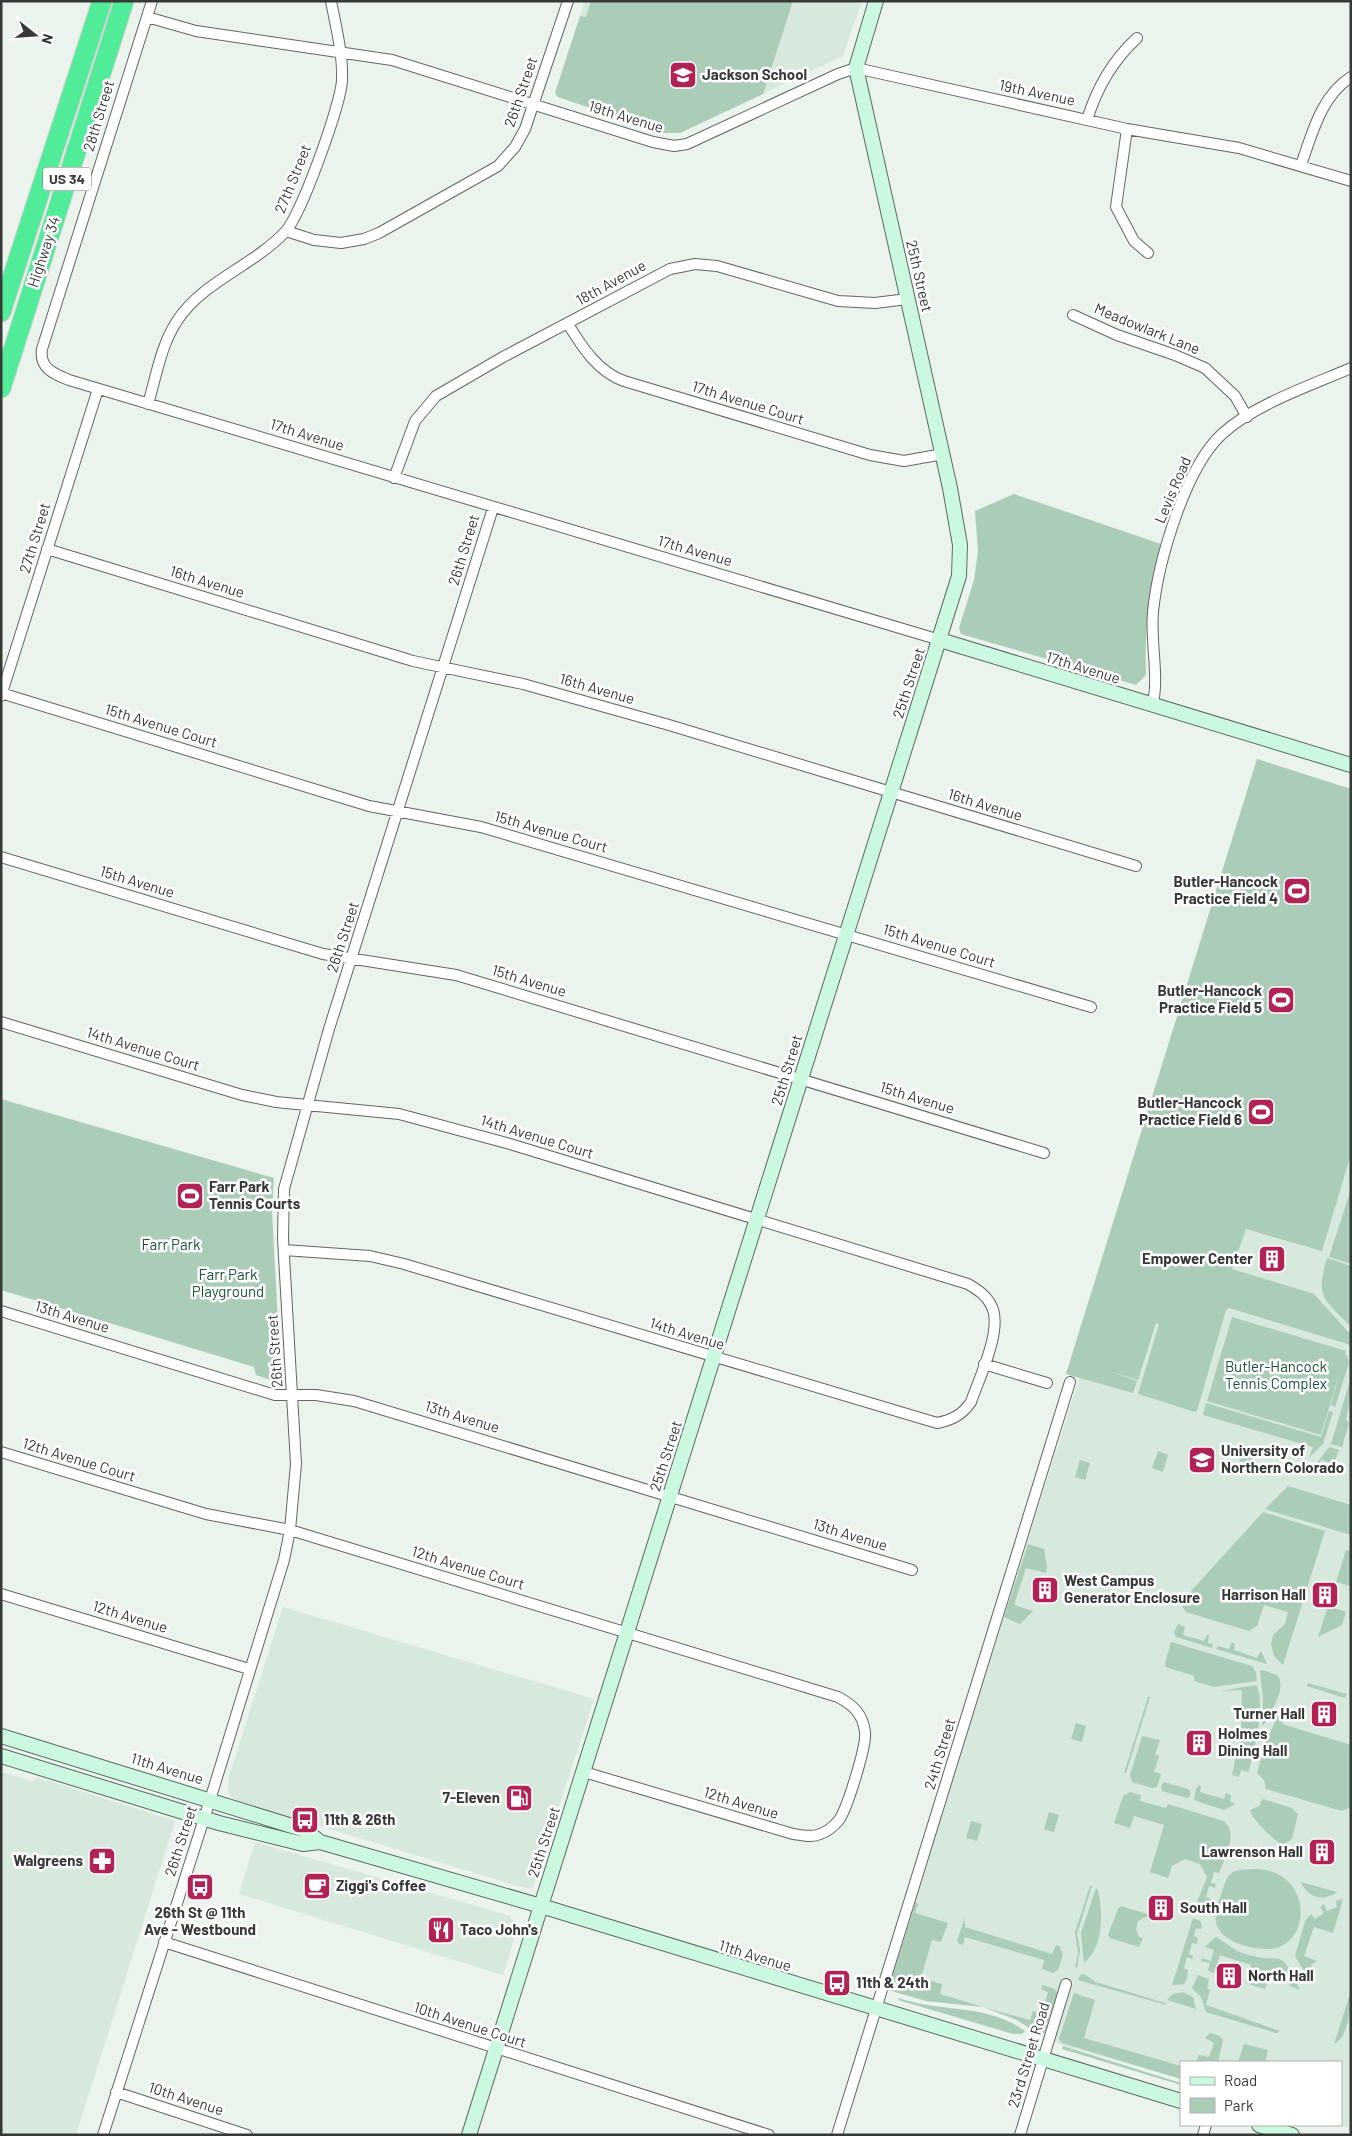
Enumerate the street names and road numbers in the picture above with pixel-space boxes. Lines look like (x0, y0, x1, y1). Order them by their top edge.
street label: 26th Street (500, 54, 540, 129)
street label: 19th Avenue (998, 75, 1077, 109)
street label: 28th Street (79, 78, 117, 153)
street label: 19th Avenue (587, 96, 666, 136)
street label: 27th Street (270, 142, 314, 216)
road number: US 34 (43, 168, 91, 190)
street label: Highway 34 (23, 214, 63, 290)
street label: 25th Street (903, 238, 937, 313)
street label: 18th Avenue (572, 256, 649, 309)
street label: Meadowlark Lane (1092, 299, 1203, 357)
street label: 17th Avenue Court (690, 376, 806, 428)
street label: 17th Avenue (268, 414, 347, 454)
street label: Levis Road (1150, 454, 1194, 526)
street label: 27th Street (15, 500, 53, 575)
street label: 26th Street (444, 512, 482, 587)
street label: 17th Avenue (656, 531, 735, 569)
street label: 16th Avenue (168, 561, 247, 601)
street label: 25th Street (888, 645, 928, 720)
street label: 17th Avenue (1044, 647, 1123, 687)
street label: 16th Avenue (558, 669, 637, 707)
street label: 15th Avenue Court (103, 699, 220, 751)
street label: 16th Avenue (946, 784, 1025, 824)
street label: 15th Avenue Court (493, 806, 610, 856)
street label: 15th Avenue (98, 861, 177, 901)
street label: 26th Street (322, 899, 362, 974)
street label: 15th Avenue Court (881, 919, 998, 971)
street label: 15th Avenue (490, 960, 569, 1000)
street label: 14th Avenue Court (85, 1022, 202, 1074)
street label: 25th Street (767, 1032, 805, 1107)
street label: 15th Avenue (878, 1077, 957, 1117)
street label: 14th Avenue Court (479, 1110, 596, 1162)
street label: 13th Avenue (33, 1296, 112, 1336)
street label: 14th Avenue (647, 1313, 727, 1353)
street label: 26th Street (262, 1314, 286, 1388)
street label: 13th Avenue (423, 1396, 502, 1436)
street label: 25th Street (645, 1418, 685, 1493)
street label: 12th Avenue Court (21, 1433, 138, 1485)
street label: 13th Avenue (811, 1514, 890, 1554)
street label: 12th Avenue Court (410, 1541, 527, 1593)
street label: 12th Avenue (91, 1596, 170, 1636)
street label: 24th Street (920, 1716, 958, 1792)
street label: 11th Avenue (129, 1749, 206, 1788)
street label: 12th Avenue (702, 1782, 781, 1822)
street label: 26th Street (160, 1803, 200, 1878)
street label: 25th Street (523, 1804, 563, 1879)
street label: 11th Avenue (717, 1936, 794, 1975)
street label: 10th Avenue Court (412, 1997, 529, 2051)
street label: 23rd Street Road (1003, 2000, 1053, 2110)
street label: 10th Avenue (146, 2077, 226, 2119)

